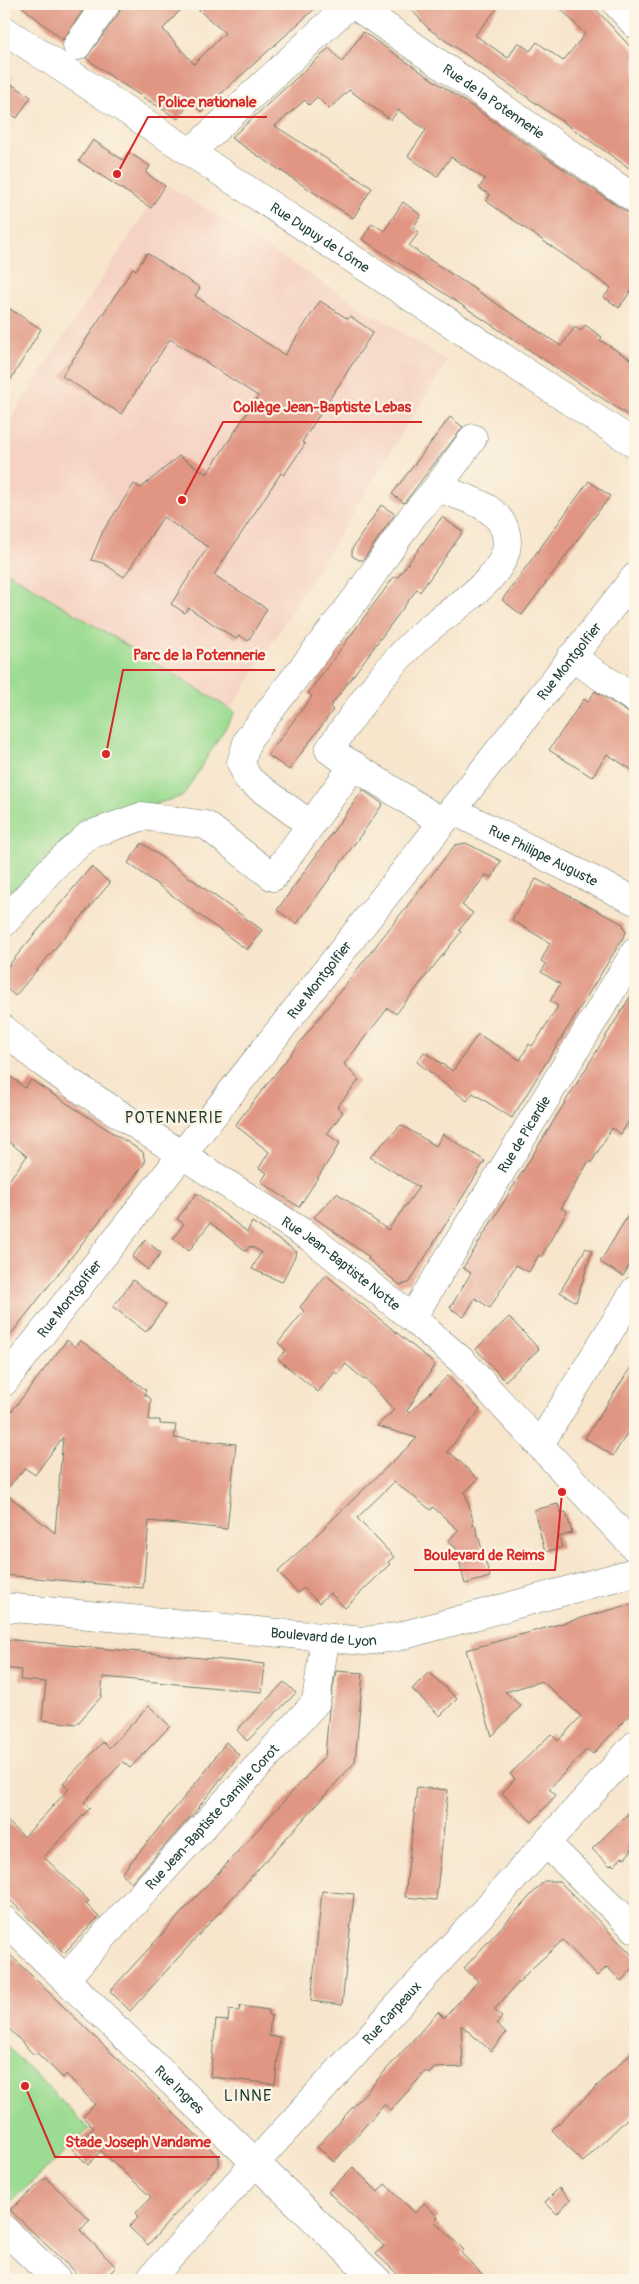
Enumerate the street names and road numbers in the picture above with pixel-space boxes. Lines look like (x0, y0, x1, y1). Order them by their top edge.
street label: Rue de la Potennerie (439, 61, 548, 143)
street label: Rue Dupuy de Lôme (267, 199, 373, 277)
street label: Rue Montgolfier (534, 619, 605, 704)
street label: Rue Philippe Auguste (486, 822, 601, 890)
street label: Rue Montgolfier (284, 938, 355, 1022)
street label: Rue de Picardie (494, 1093, 554, 1176)
street label: Rue Jean-Baptiste Notte (278, 1213, 404, 1314)
street label: Rue Montgolfier (34, 1257, 105, 1341)
street label: Boulevard de Lyon (270, 1624, 378, 1650)
street label: Rue Jean-Baptiste Camille Corot (142, 1740, 283, 1893)
street label: Rue Carpeaux (359, 1978, 425, 2048)
street label: Rue Ingres (151, 2062, 208, 2118)

